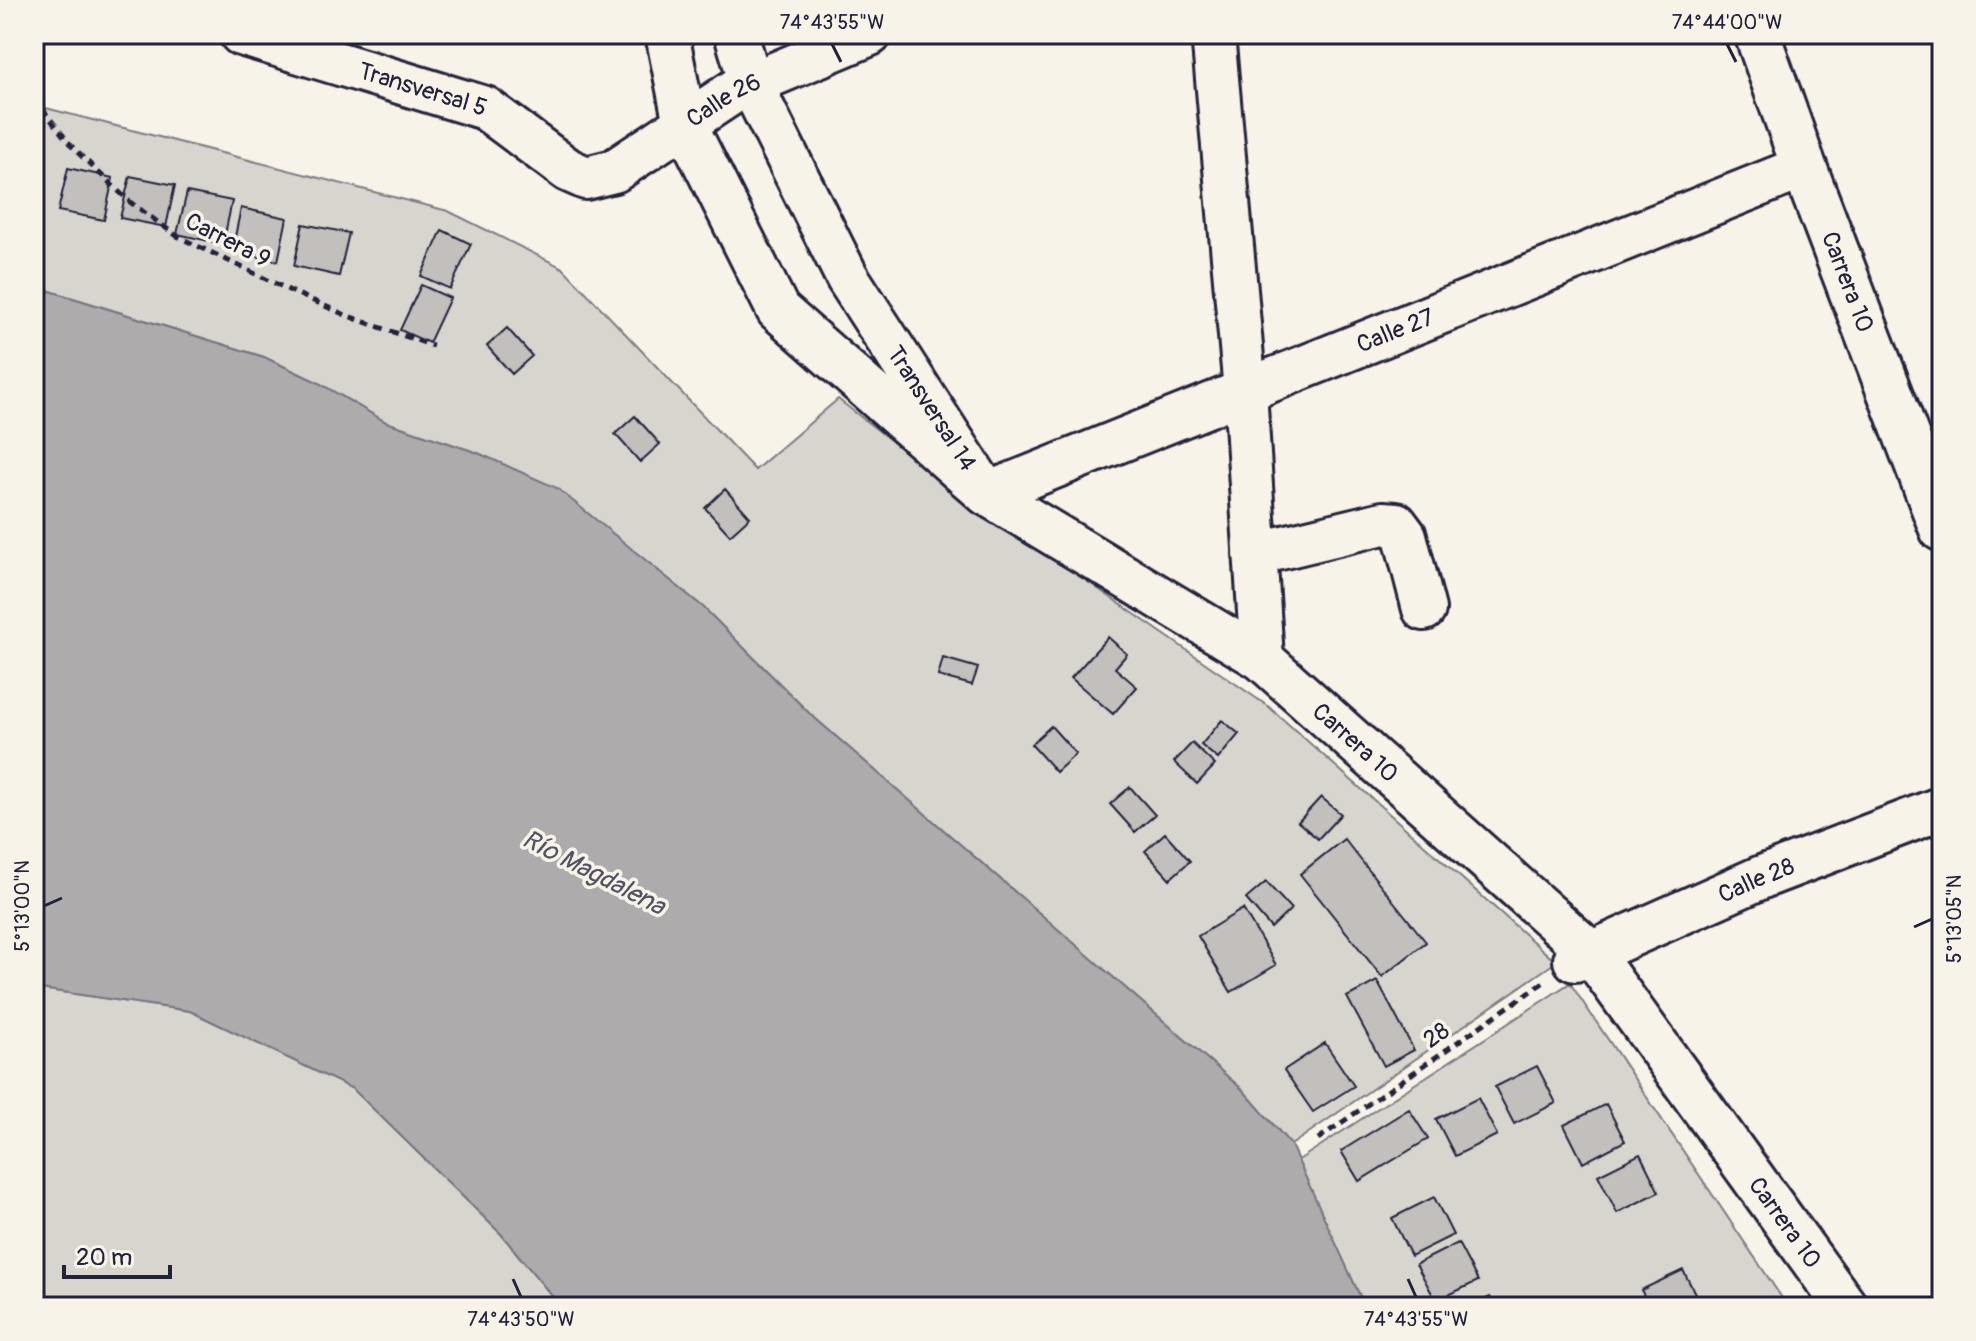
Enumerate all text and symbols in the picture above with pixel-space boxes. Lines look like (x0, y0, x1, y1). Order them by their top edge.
text: 74°43'55"W (780, 10, 884, 35)
text: 74°44'00"W (1672, 10, 1782, 35)
street label: Transversal 5 (355, 57, 490, 123)
street label: Calle 26 (681, 67, 765, 134)
street label: Carrera 9 (180, 207, 275, 274)
street label: Carrera 10 (1815, 228, 1880, 336)
street label: Calle 27 (1353, 302, 1439, 359)
street label: Transversal 14 (880, 341, 982, 477)
street label: Carrera 10 (1306, 697, 1404, 789)
water label: Río Magdalena (517, 823, 672, 923)
street label: Calle 28 (1714, 852, 1799, 910)
text: 5°13'00"N (10, 860, 35, 952)
text: 5°13'05"N (1942, 875, 1967, 963)
street label: 28 (1418, 1016, 1455, 1055)
street label: Carrera 10 (1742, 1172, 1827, 1274)
scale bar (64, 1229, 170, 1279)
text: 20 m (76, 1243, 132, 1272)
text: 74°43'50"W (467, 1307, 575, 1332)
text: 74°43'55"W (1364, 1307, 1468, 1332)

